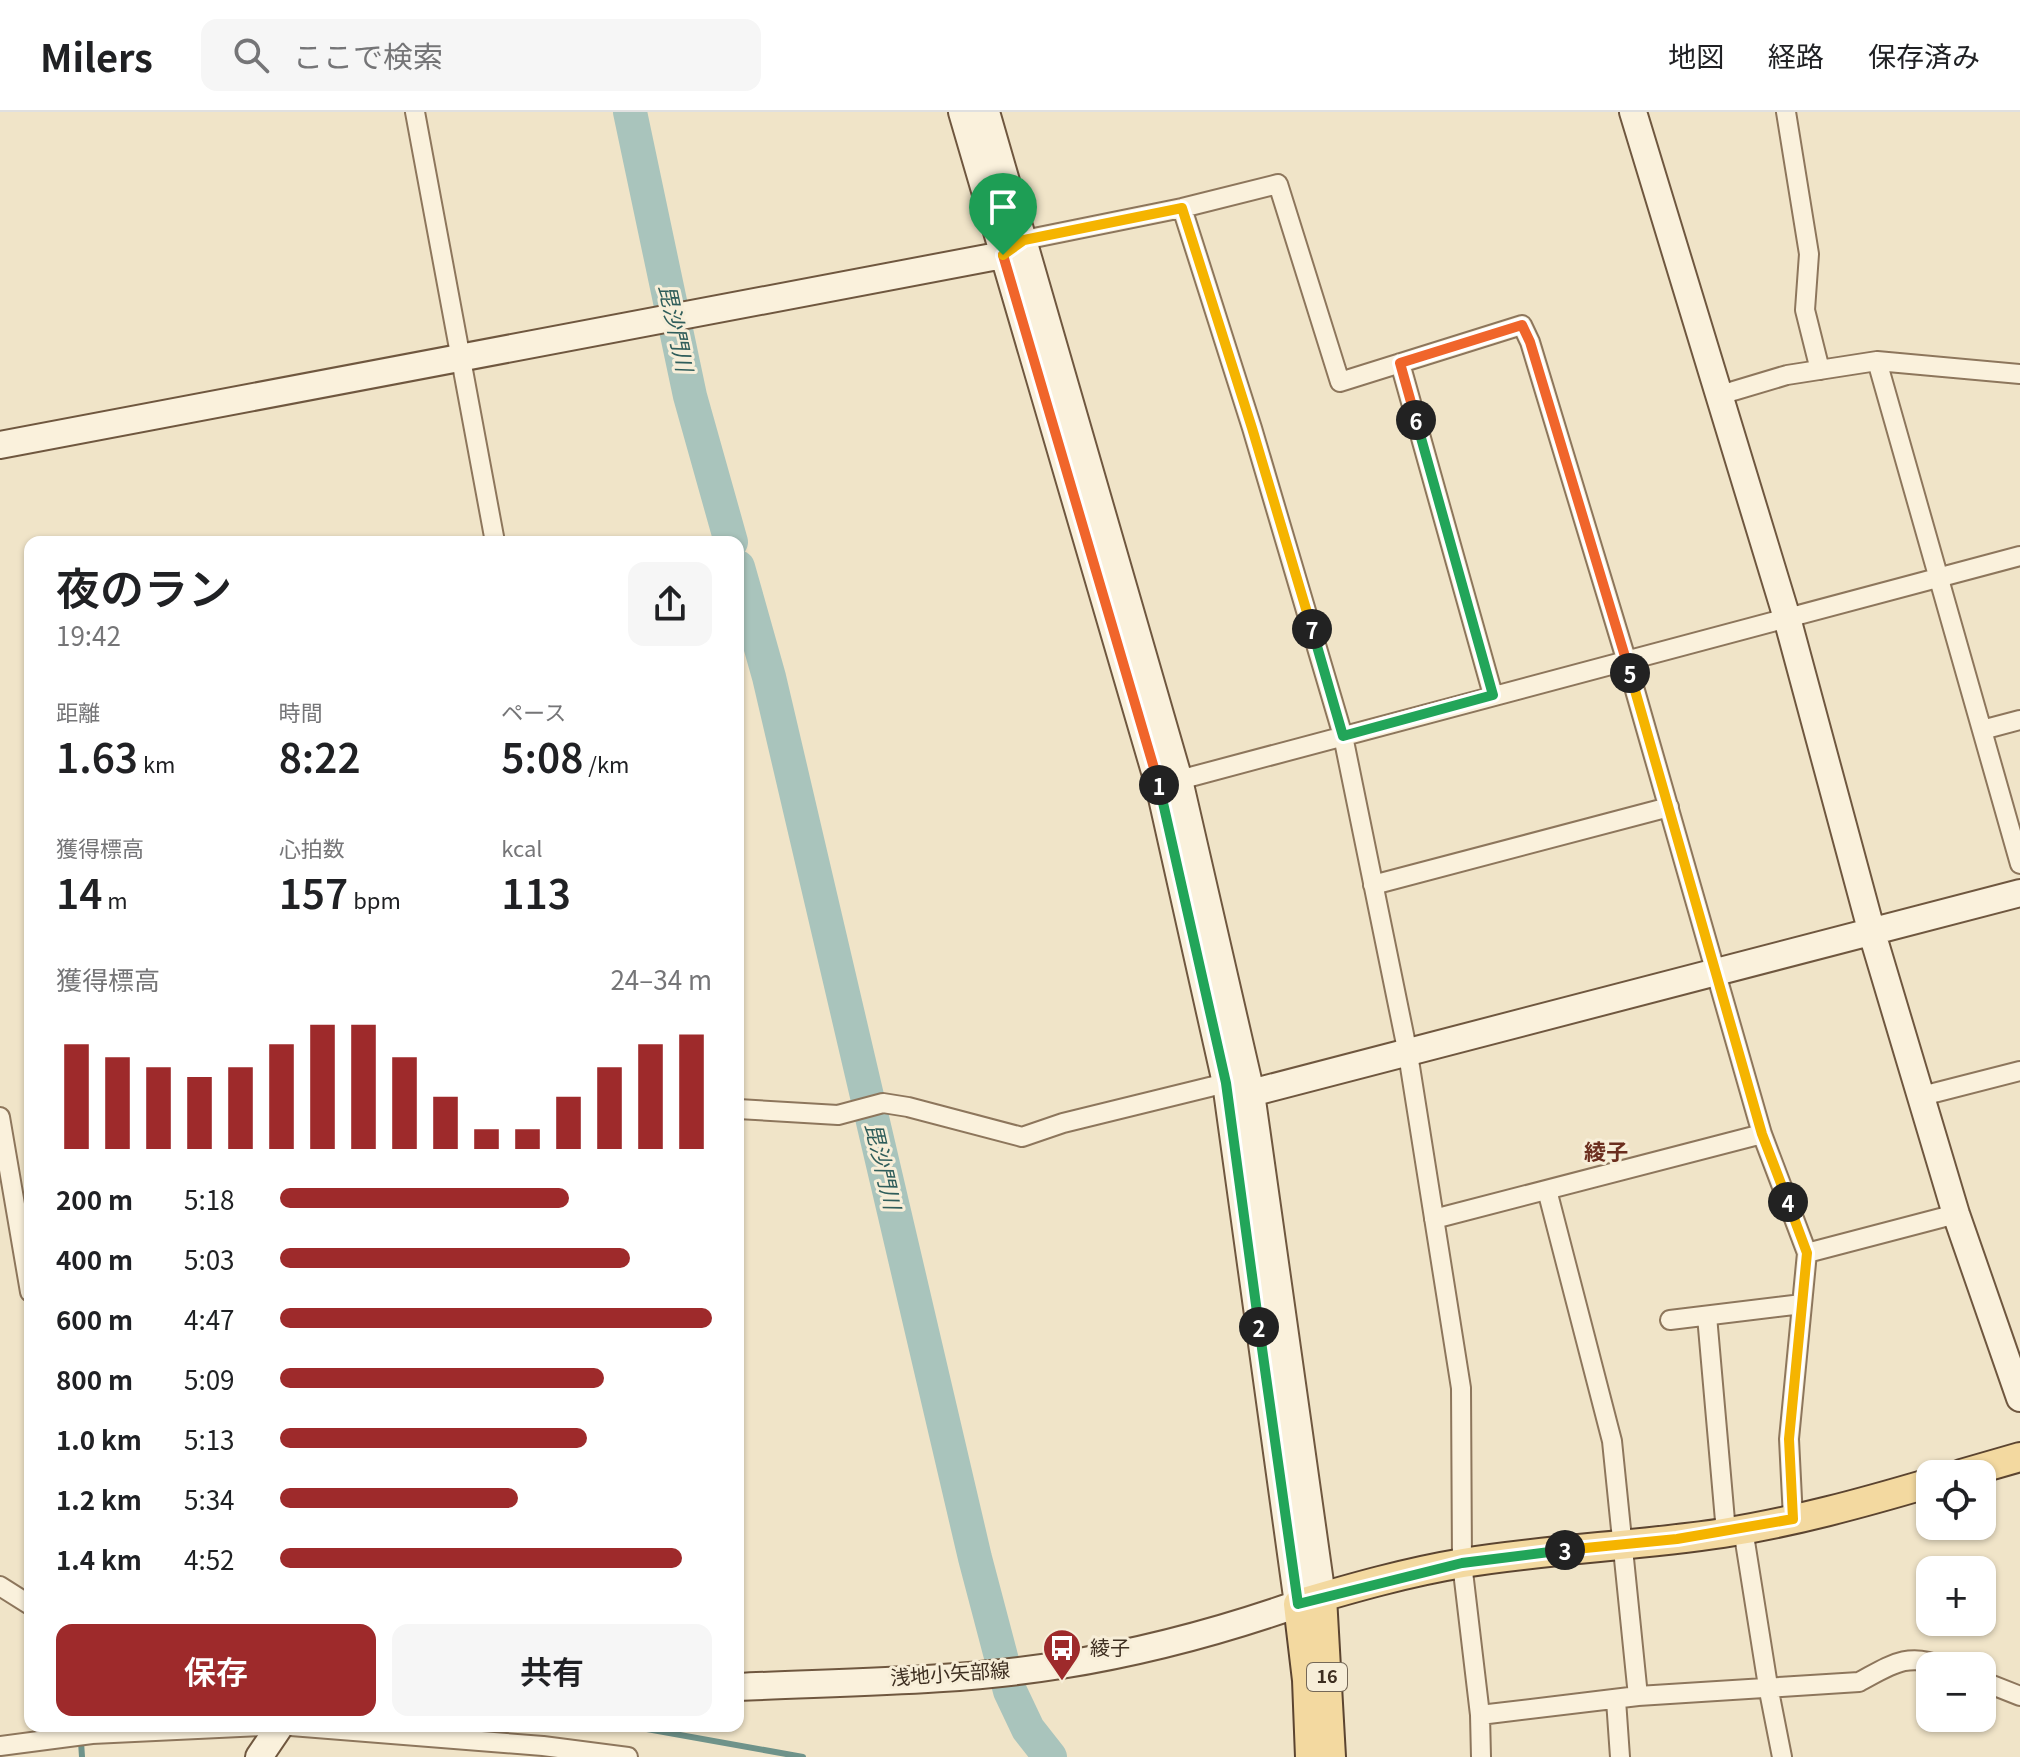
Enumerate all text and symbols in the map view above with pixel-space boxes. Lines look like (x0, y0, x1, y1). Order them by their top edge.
search box (201, 19, 761, 91)
text: Milers (40, 28, 153, 83)
icon: search (229, 33, 273, 77)
text: ここで検索 (293, 33, 443, 77)
text: 地図 (1668, 35, 1724, 75)
text: 経路 (1768, 35, 1824, 75)
text: 保存済み (1868, 35, 1980, 75)
pin (969, 173, 1037, 255)
icon: arrive (981, 185, 1025, 229)
water label: 毘沙門川 (653, 281, 703, 376)
pin: 6 (1396, 400, 1436, 440)
text: 6 (1410, 404, 1422, 436)
text: 夜のラン (56, 554, 232, 618)
button: share (628, 562, 712, 646)
pin: 7 (1292, 609, 1332, 649)
text: 7 (1306, 613, 1318, 645)
text: 19:42 (56, 616, 121, 653)
pin: 5 (1610, 653, 1650, 693)
text: 5 (1624, 657, 1636, 689)
text: 距離 (56, 695, 100, 727)
text: 時間 (279, 695, 323, 727)
text: ペース (501, 695, 566, 727)
text: 1.63 (56, 727, 138, 785)
text: 8:22 (279, 727, 361, 785)
text: 5:08 (501, 727, 583, 785)
text: km (138, 747, 176, 779)
text: /km (583, 747, 629, 779)
pin: 1 (1139, 765, 1179, 805)
text: 1 (1153, 769, 1165, 801)
text: 獲得標高 (56, 831, 144, 863)
text: 心拍数 (279, 831, 345, 863)
text: kcal (501, 831, 543, 863)
text: 14 (56, 863, 102, 921)
text: 157 (279, 863, 348, 921)
text: 113 (501, 863, 571, 921)
text: m (102, 883, 128, 915)
text: bpm (348, 883, 401, 915)
text: 獲得標高 (56, 960, 160, 997)
text: 24–34 m (610, 960, 712, 997)
water label: 毘沙門川 (859, 1119, 911, 1214)
district label: 綾子 (1584, 1134, 1628, 1166)
text: 200 m (56, 1180, 133, 1217)
text: 5:18 (184, 1180, 235, 1217)
pin: 4 (1768, 1182, 1808, 1222)
text: 4 (1782, 1186, 1794, 1218)
text: 400 m (56, 1240, 133, 1277)
text: 5:03 (184, 1240, 235, 1277)
text: 600 m (56, 1300, 133, 1337)
text: 4:47 (184, 1300, 235, 1337)
pin: 2 (1239, 1307, 1279, 1347)
text: 2 (1253, 1311, 1265, 1343)
text: 800 m (56, 1360, 133, 1397)
text: 5:09 (184, 1360, 235, 1397)
text: 1.0 km (56, 1420, 142, 1457)
text: 5:13 (184, 1420, 235, 1457)
map controls (1916, 1460, 1996, 1732)
button: locate (1916, 1460, 1996, 1540)
text: 1.2 km (56, 1480, 142, 1517)
text: 5:34 (184, 1480, 235, 1517)
pin: 3 (1545, 1530, 1585, 1570)
text: 3 (1559, 1534, 1571, 1566)
text: 1.4 km (56, 1540, 142, 1577)
text: 4:52 (184, 1540, 235, 1577)
button: + (1916, 1556, 1996, 1636)
button: 保存 (56, 1624, 376, 1716)
button: 共有 (392, 1624, 712, 1716)
bus stop icon: 綾子 (1041, 1627, 1083, 1682)
place label: 綾子 (1090, 1632, 1130, 1661)
button: − (1916, 1652, 1996, 1732)
street label: 浅地小矢部線 (889, 1654, 1011, 1691)
road number: 16 (1307, 1663, 1347, 1691)

